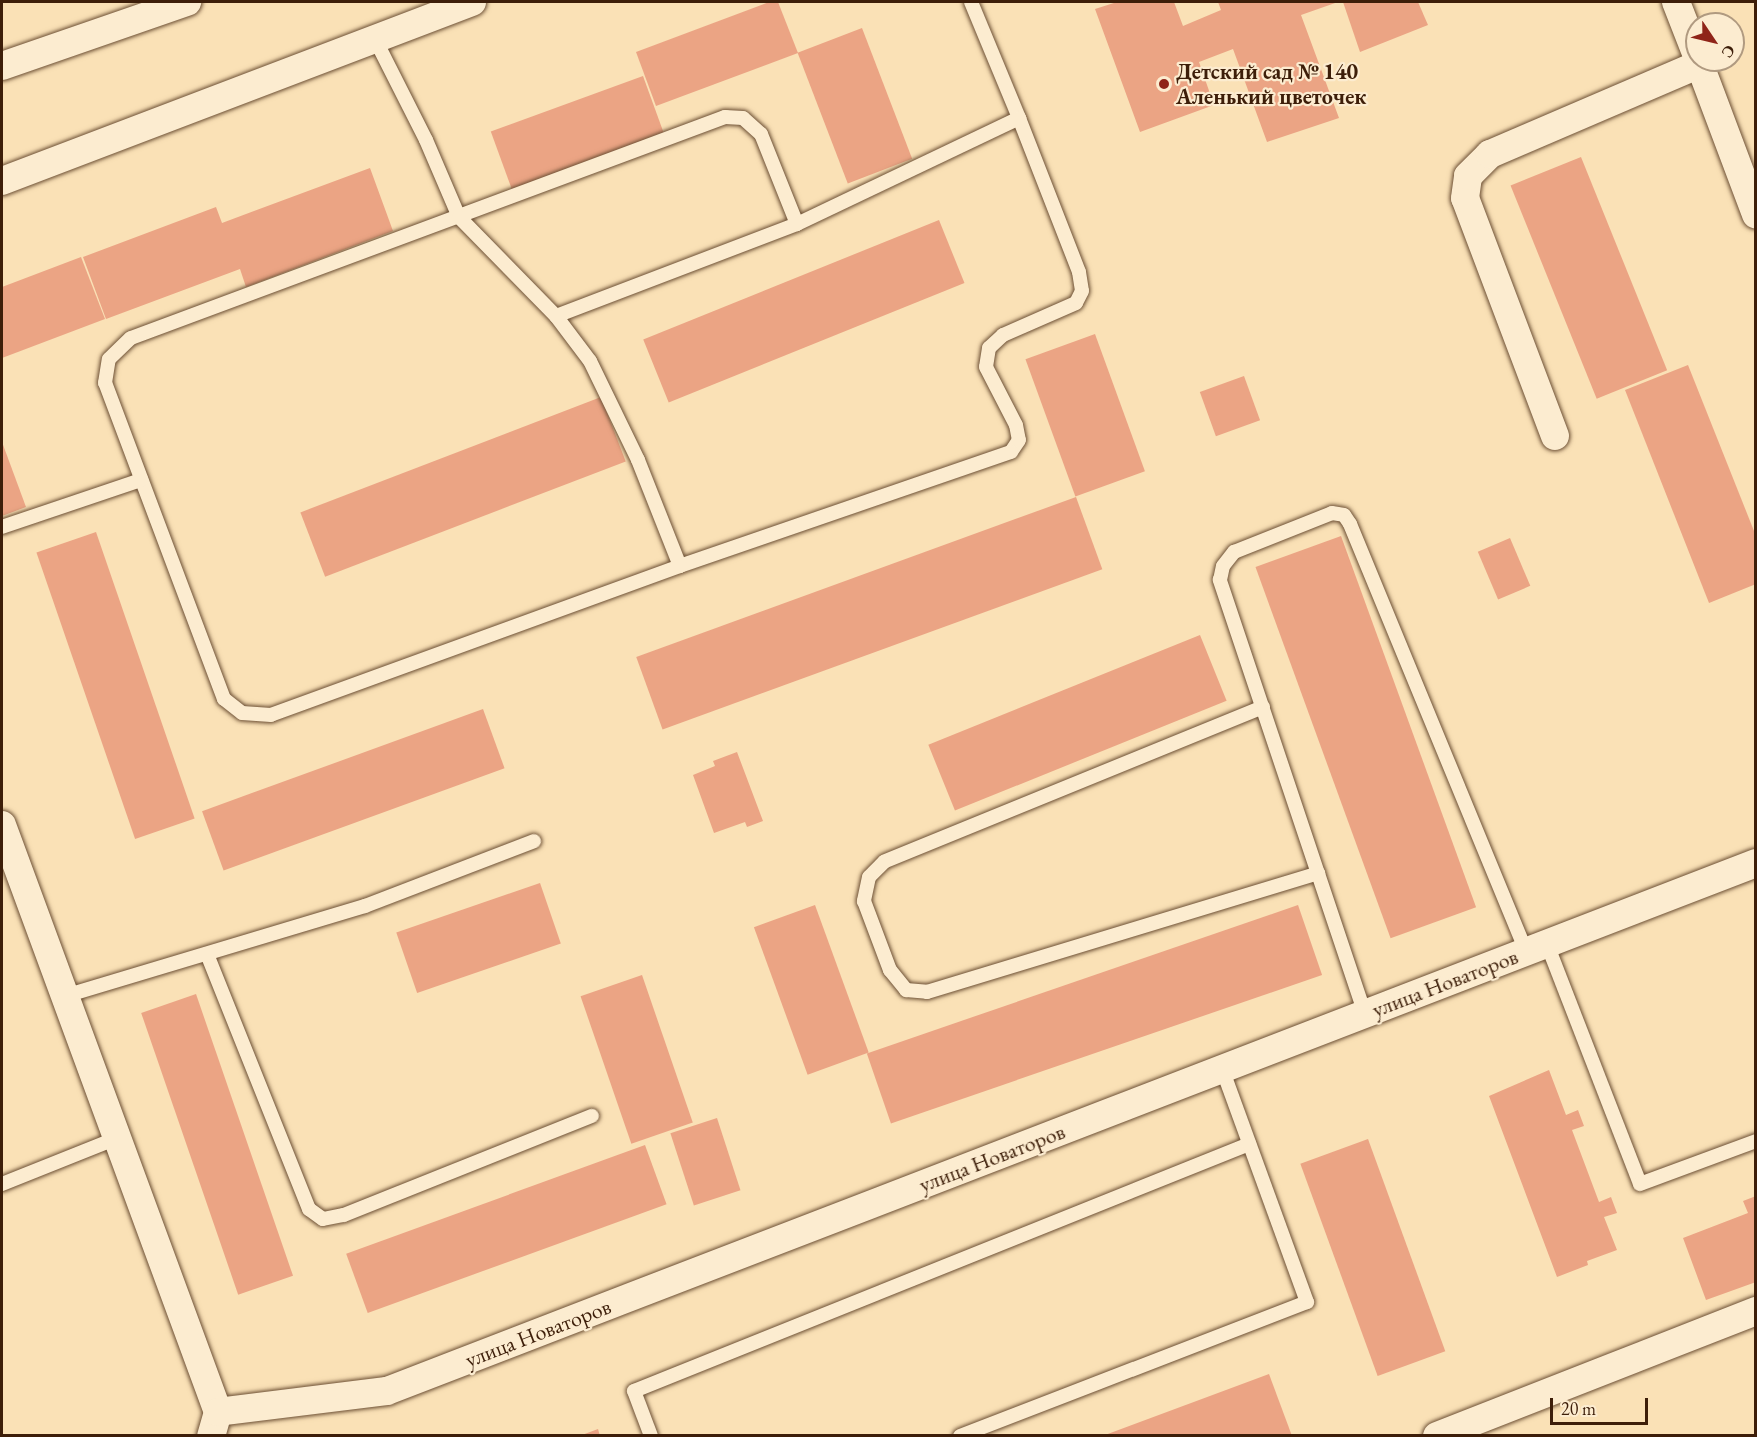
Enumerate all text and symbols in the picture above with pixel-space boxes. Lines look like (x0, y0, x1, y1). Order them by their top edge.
north arrow (1685, 12, 1745, 72)
text: С (1717, 41, 1740, 62)
place label: Детский сад № 140 Аленький цветочек (1176, 58, 1367, 110)
marker: Детский сад № 140 Аленький цветочек (1157, 77, 1171, 91)
street label: улица Новаторов (1368, 943, 1522, 1023)
street label: улица Новаторов (915, 1118, 1069, 1198)
street label: улица Новаторов (461, 1293, 615, 1373)
scale bar (1553, 1386, 1650, 1424)
text: 20 m (1561, 1397, 1596, 1420)

